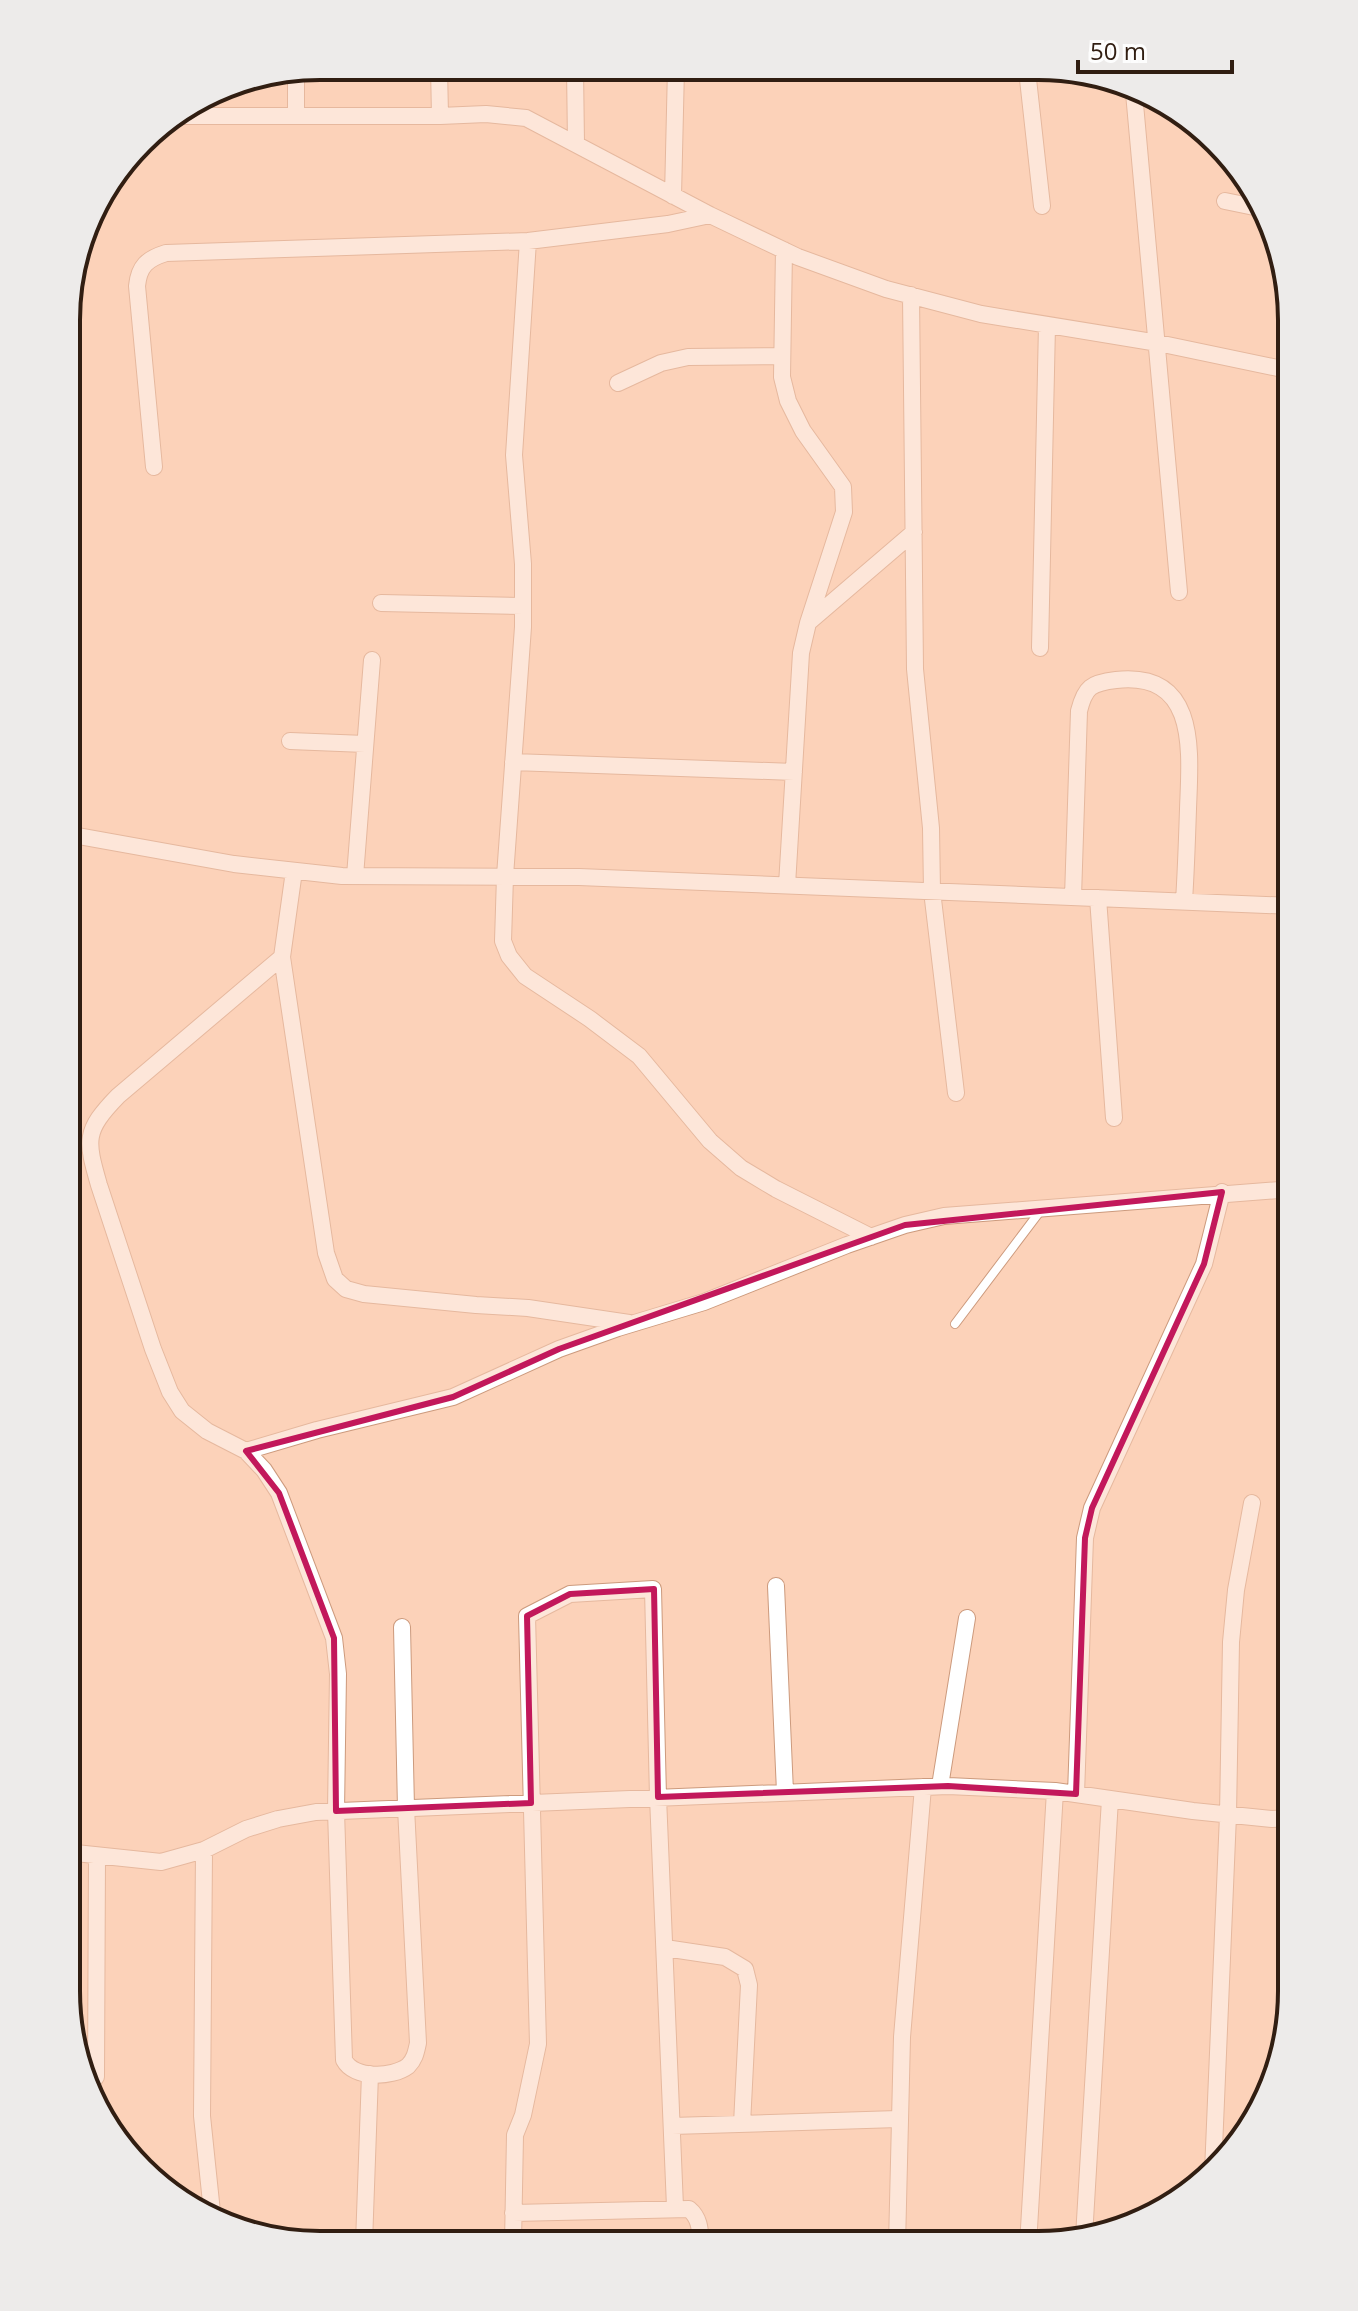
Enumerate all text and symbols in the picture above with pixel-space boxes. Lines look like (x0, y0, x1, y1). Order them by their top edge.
scale bar (1078, 24, 1232, 74)
text: 50 m (1090, 34, 1146, 67)

